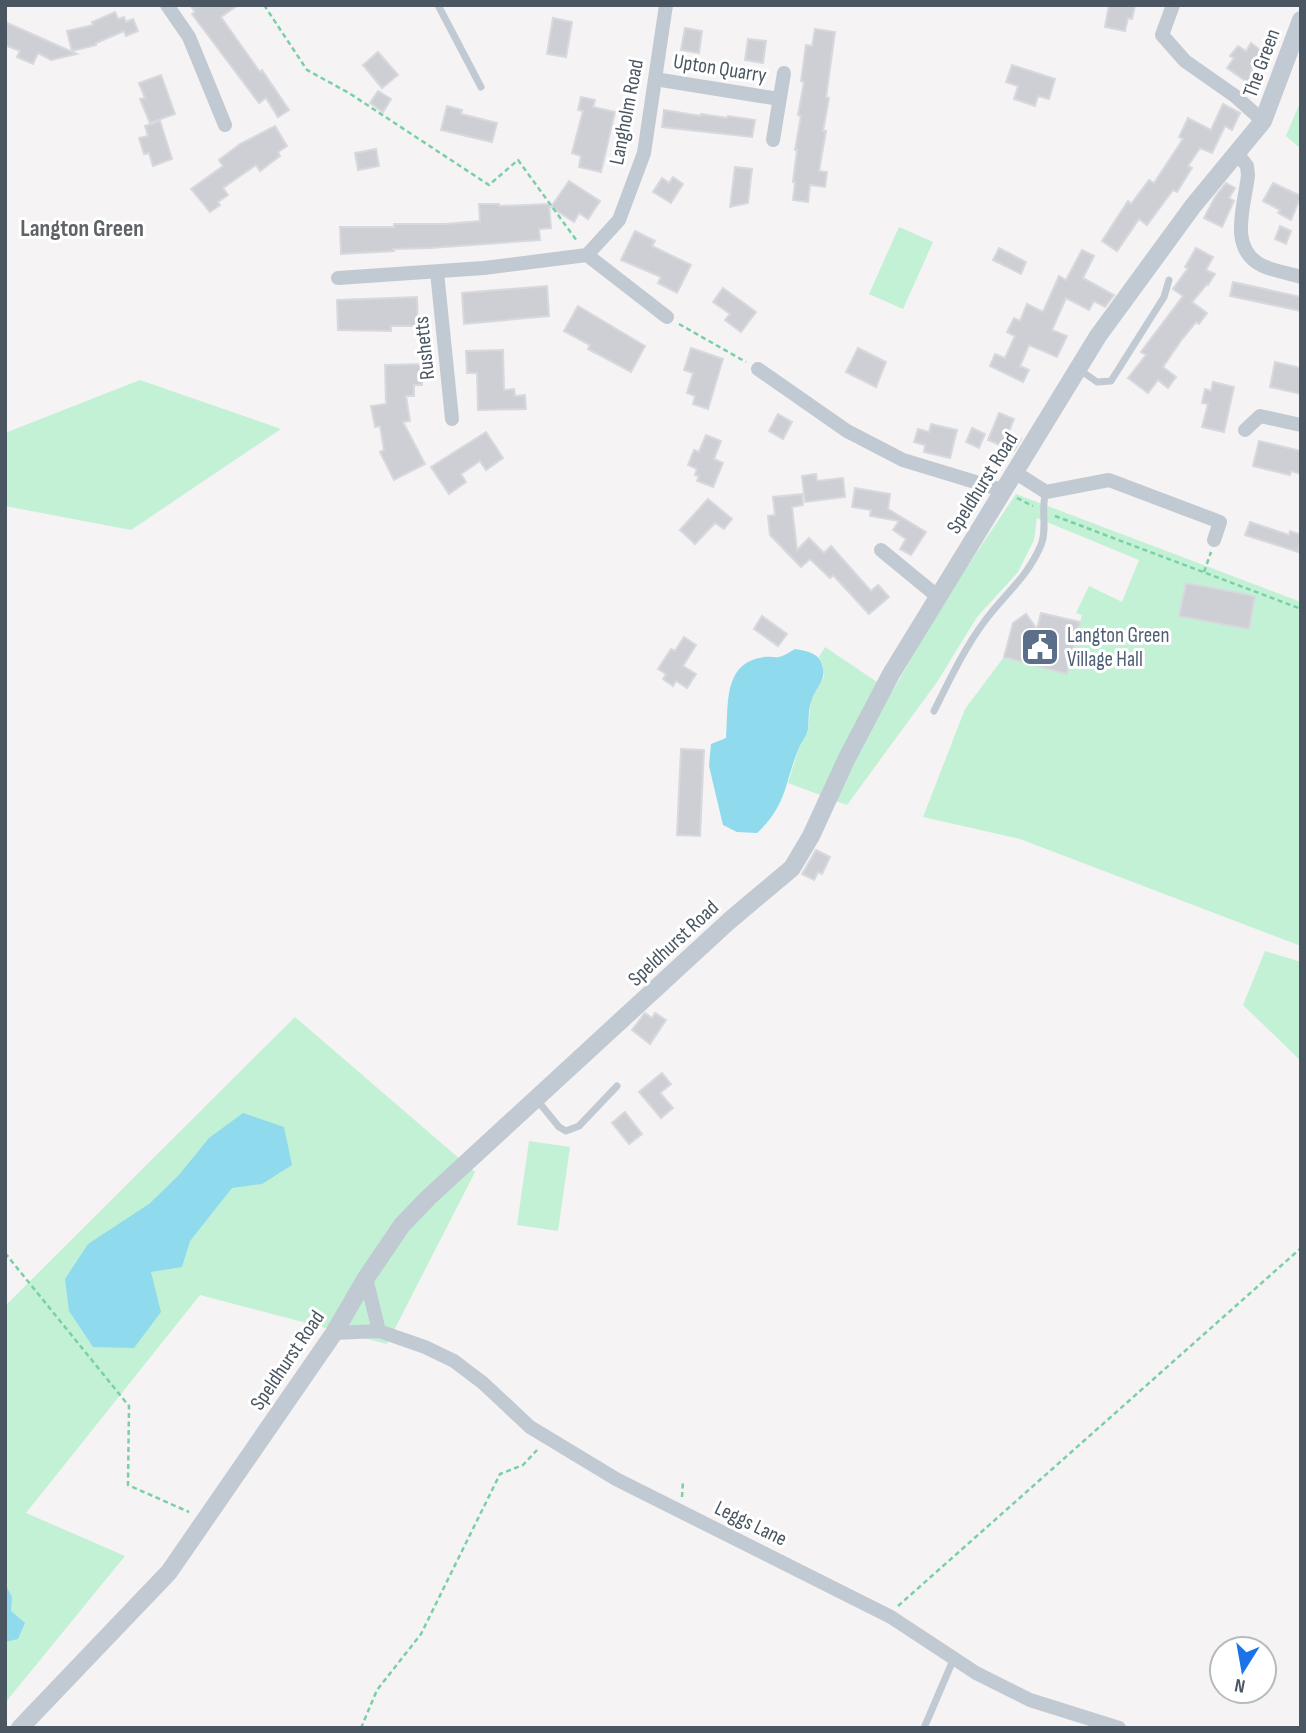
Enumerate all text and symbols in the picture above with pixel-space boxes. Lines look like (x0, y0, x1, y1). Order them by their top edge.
street label: The Green (1238, 25, 1285, 101)
street label: Upton Quarry (672, 49, 768, 88)
street label: Langholm Road (604, 57, 649, 167)
district label: Langton Green (20, 214, 144, 243)
street label: Rushetts (409, 315, 440, 381)
street label: Speldhurst Road (941, 428, 1023, 538)
place label: Langton Green Village Hall (1067, 623, 1170, 672)
public building icon: Langton Green Village Hall (1019, 626, 1061, 668)
street label: Speldhurst Road (623, 895, 724, 992)
street label: Speldhurst Road (245, 1306, 330, 1415)
street label: Leggs Lane (711, 1495, 791, 1552)
north arrow (1208, 1635, 1278, 1705)
text: N (1233, 1673, 1247, 1697)

